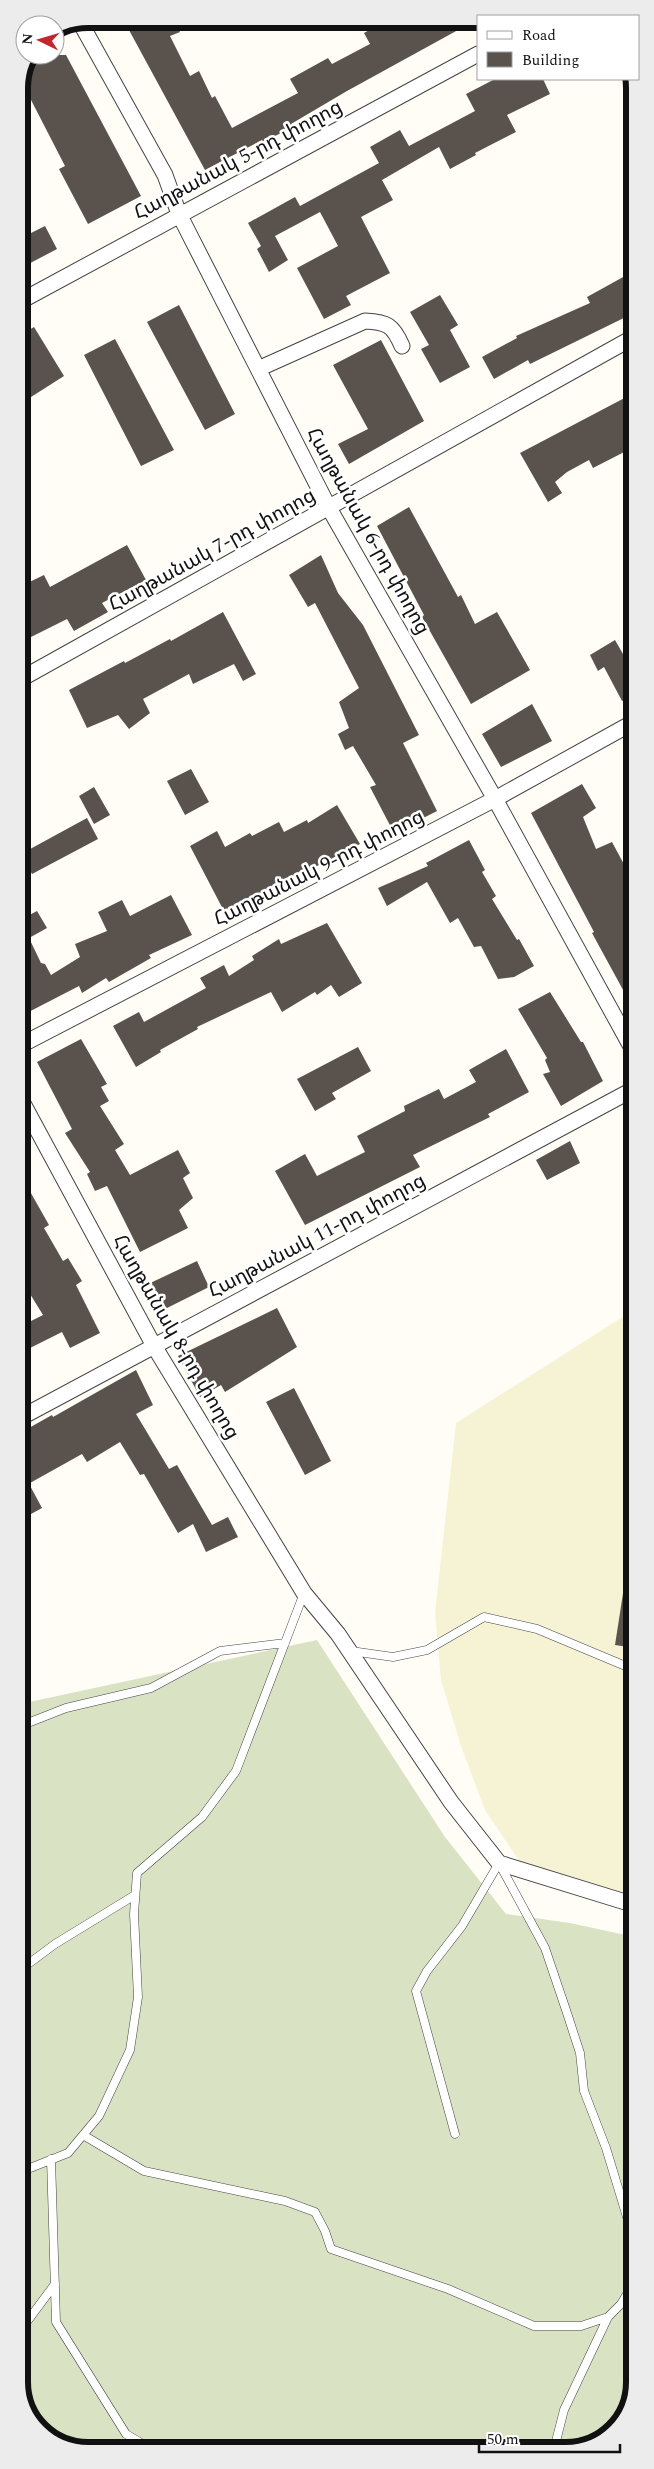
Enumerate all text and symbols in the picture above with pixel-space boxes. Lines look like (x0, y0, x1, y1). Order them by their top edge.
north arrow (15, 15, 65, 65)
legend (477, 15, 639, 80)
text: Road (522, 24, 556, 47)
text: N (17, 32, 39, 46)
text: Building (522, 49, 579, 72)
street label: Հաղթանակ 5-րդ փողոց (128, 92, 348, 228)
street label: Հաղթանակ 6-րդ փողոց (298, 422, 438, 640)
street label: Հաղթանակ 7-րդ փողոց (103, 480, 321, 620)
street label: Հաղթանակ 9-րդ փողոց (209, 802, 429, 934)
street label: Հաղթանակ 11-րդ փողոց (203, 1166, 431, 1306)
street label: Հաղթանակ 8-րդ փողոց (105, 1229, 247, 1445)
scale bar (479, 2422, 620, 2454)
text: 50 m (487, 2428, 519, 2451)

